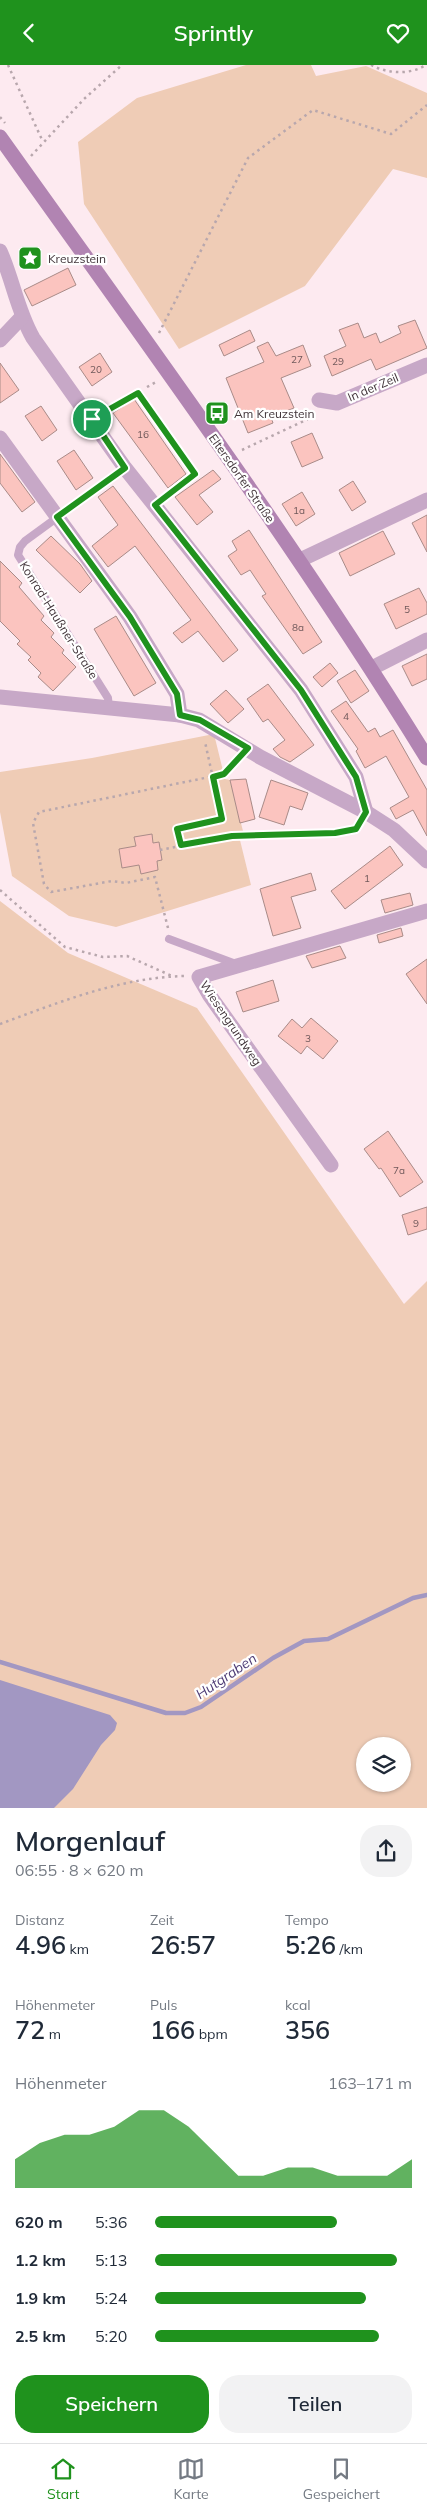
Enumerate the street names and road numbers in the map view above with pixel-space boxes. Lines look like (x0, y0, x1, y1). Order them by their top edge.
street label: In der Zeil (345, 370, 401, 404)
street label: Eltersdorfer Straße (206, 431, 278, 525)
street label: Konrad-Haußner-Straße (17, 558, 101, 682)
street label: Wiesengrundweg (197, 978, 265, 1068)

